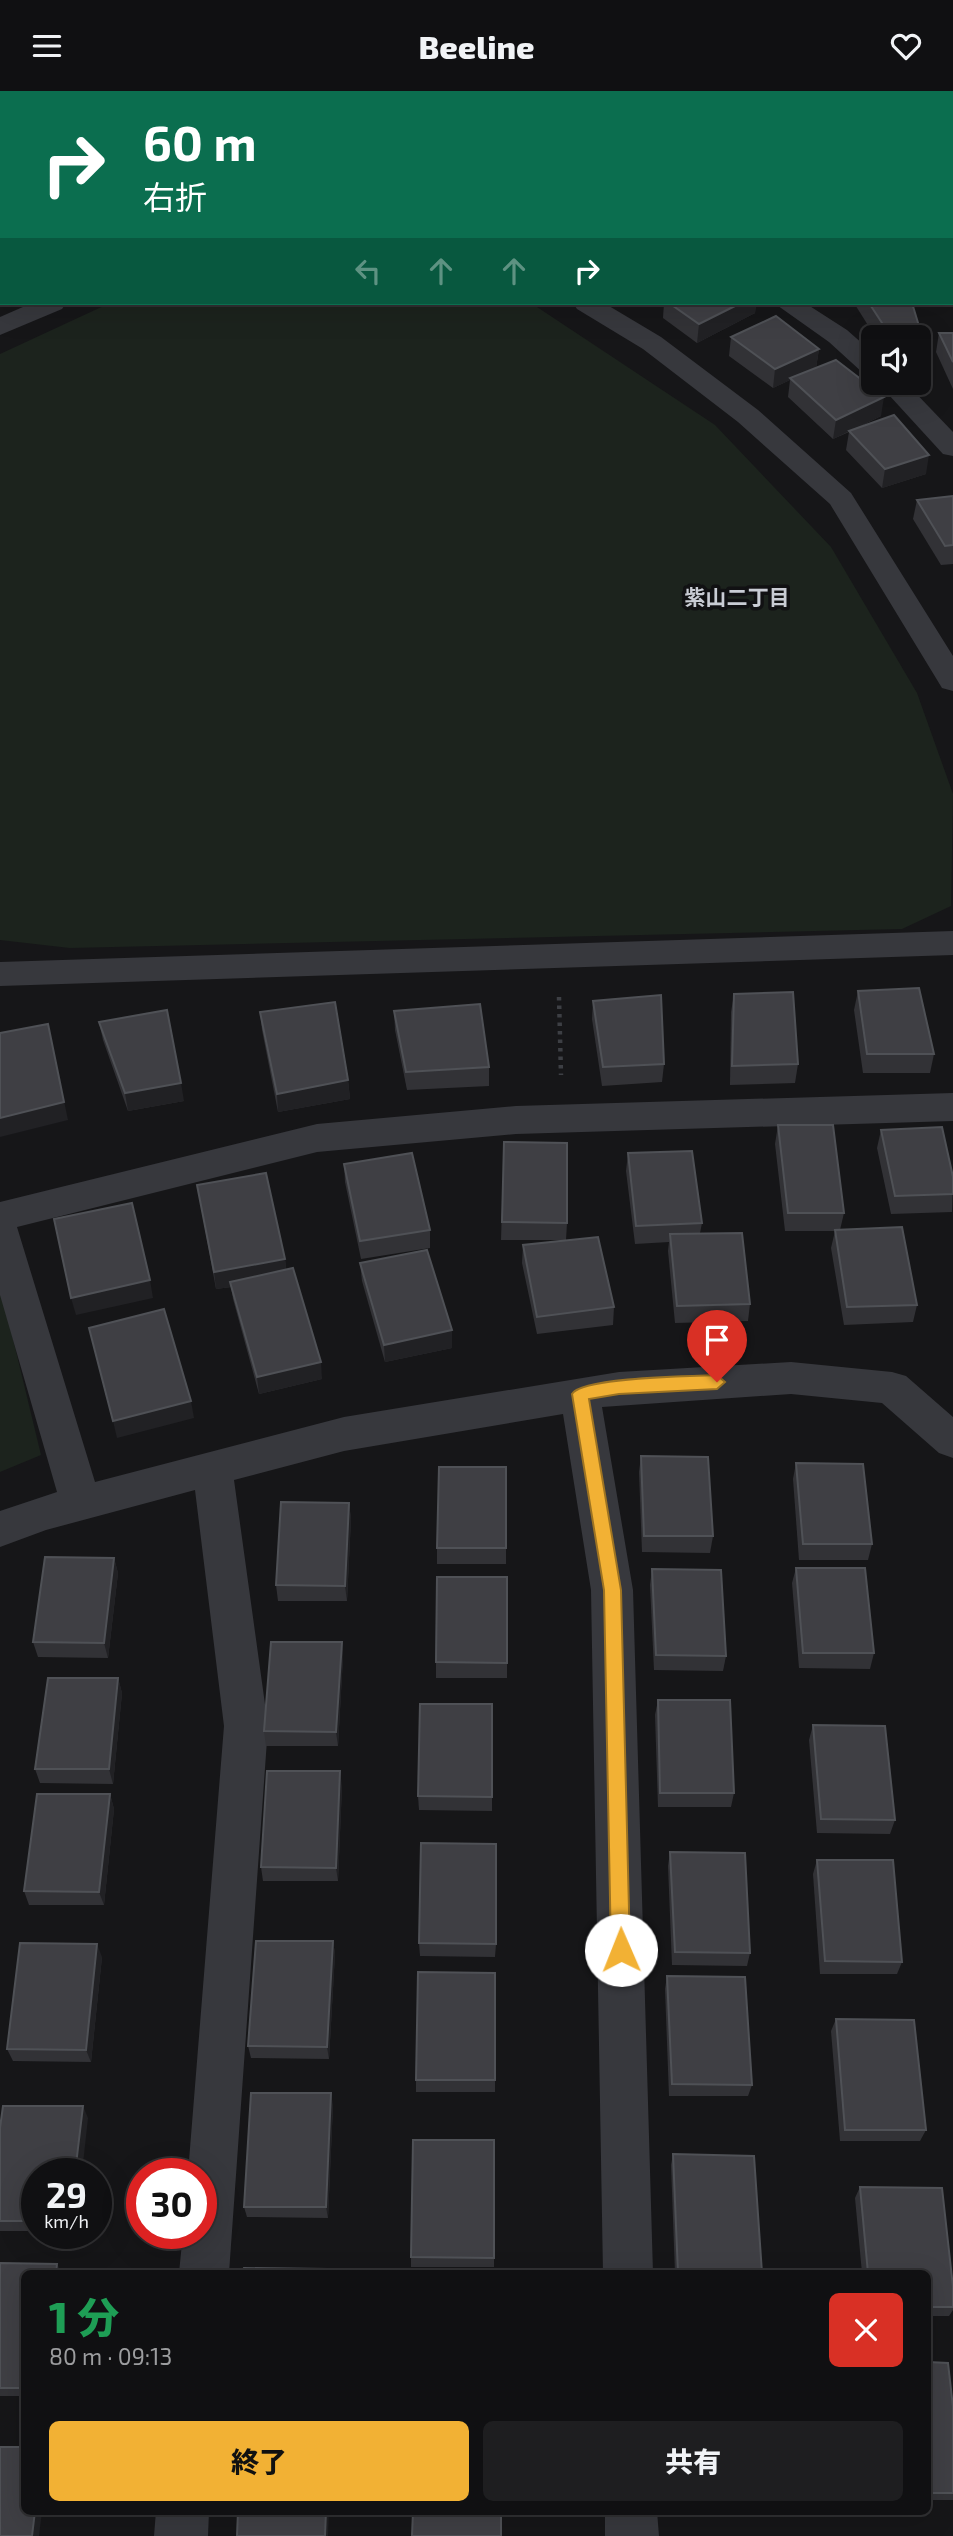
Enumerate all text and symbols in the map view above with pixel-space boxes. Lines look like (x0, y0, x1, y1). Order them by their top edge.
icon: menu (28, 27, 66, 65)
text: Beeline (418, 27, 535, 65)
icon: heart (887, 27, 925, 65)
text: 60 m (143, 112, 257, 171)
icon: right (28, 119, 119, 210)
text: 右折 (143, 177, 207, 215)
icon: left (349, 252, 387, 290)
icon: ahead (422, 252, 460, 290)
icon: ahead (495, 252, 533, 290)
icon: right (568, 252, 606, 290)
map controls (861, 325, 931, 395)
button: sound (861, 325, 931, 395)
district label: 紫山二丁目 (685, 584, 790, 609)
pin (687, 1310, 747, 1382)
icon: arrive (698, 1321, 736, 1359)
position arrow (584, 1913, 658, 1987)
speed limit sign: 30 (126, 2158, 217, 2249)
text: 29 (46, 2173, 87, 2215)
text: km/h (44, 2210, 89, 2232)
text: 1 分 (49, 2291, 119, 2341)
button: close (829, 2293, 903, 2367)
text: 80 m · 09:13 (49, 2342, 172, 2370)
button: 終了 (49, 2421, 469, 2501)
button: 共有 (483, 2421, 903, 2501)

